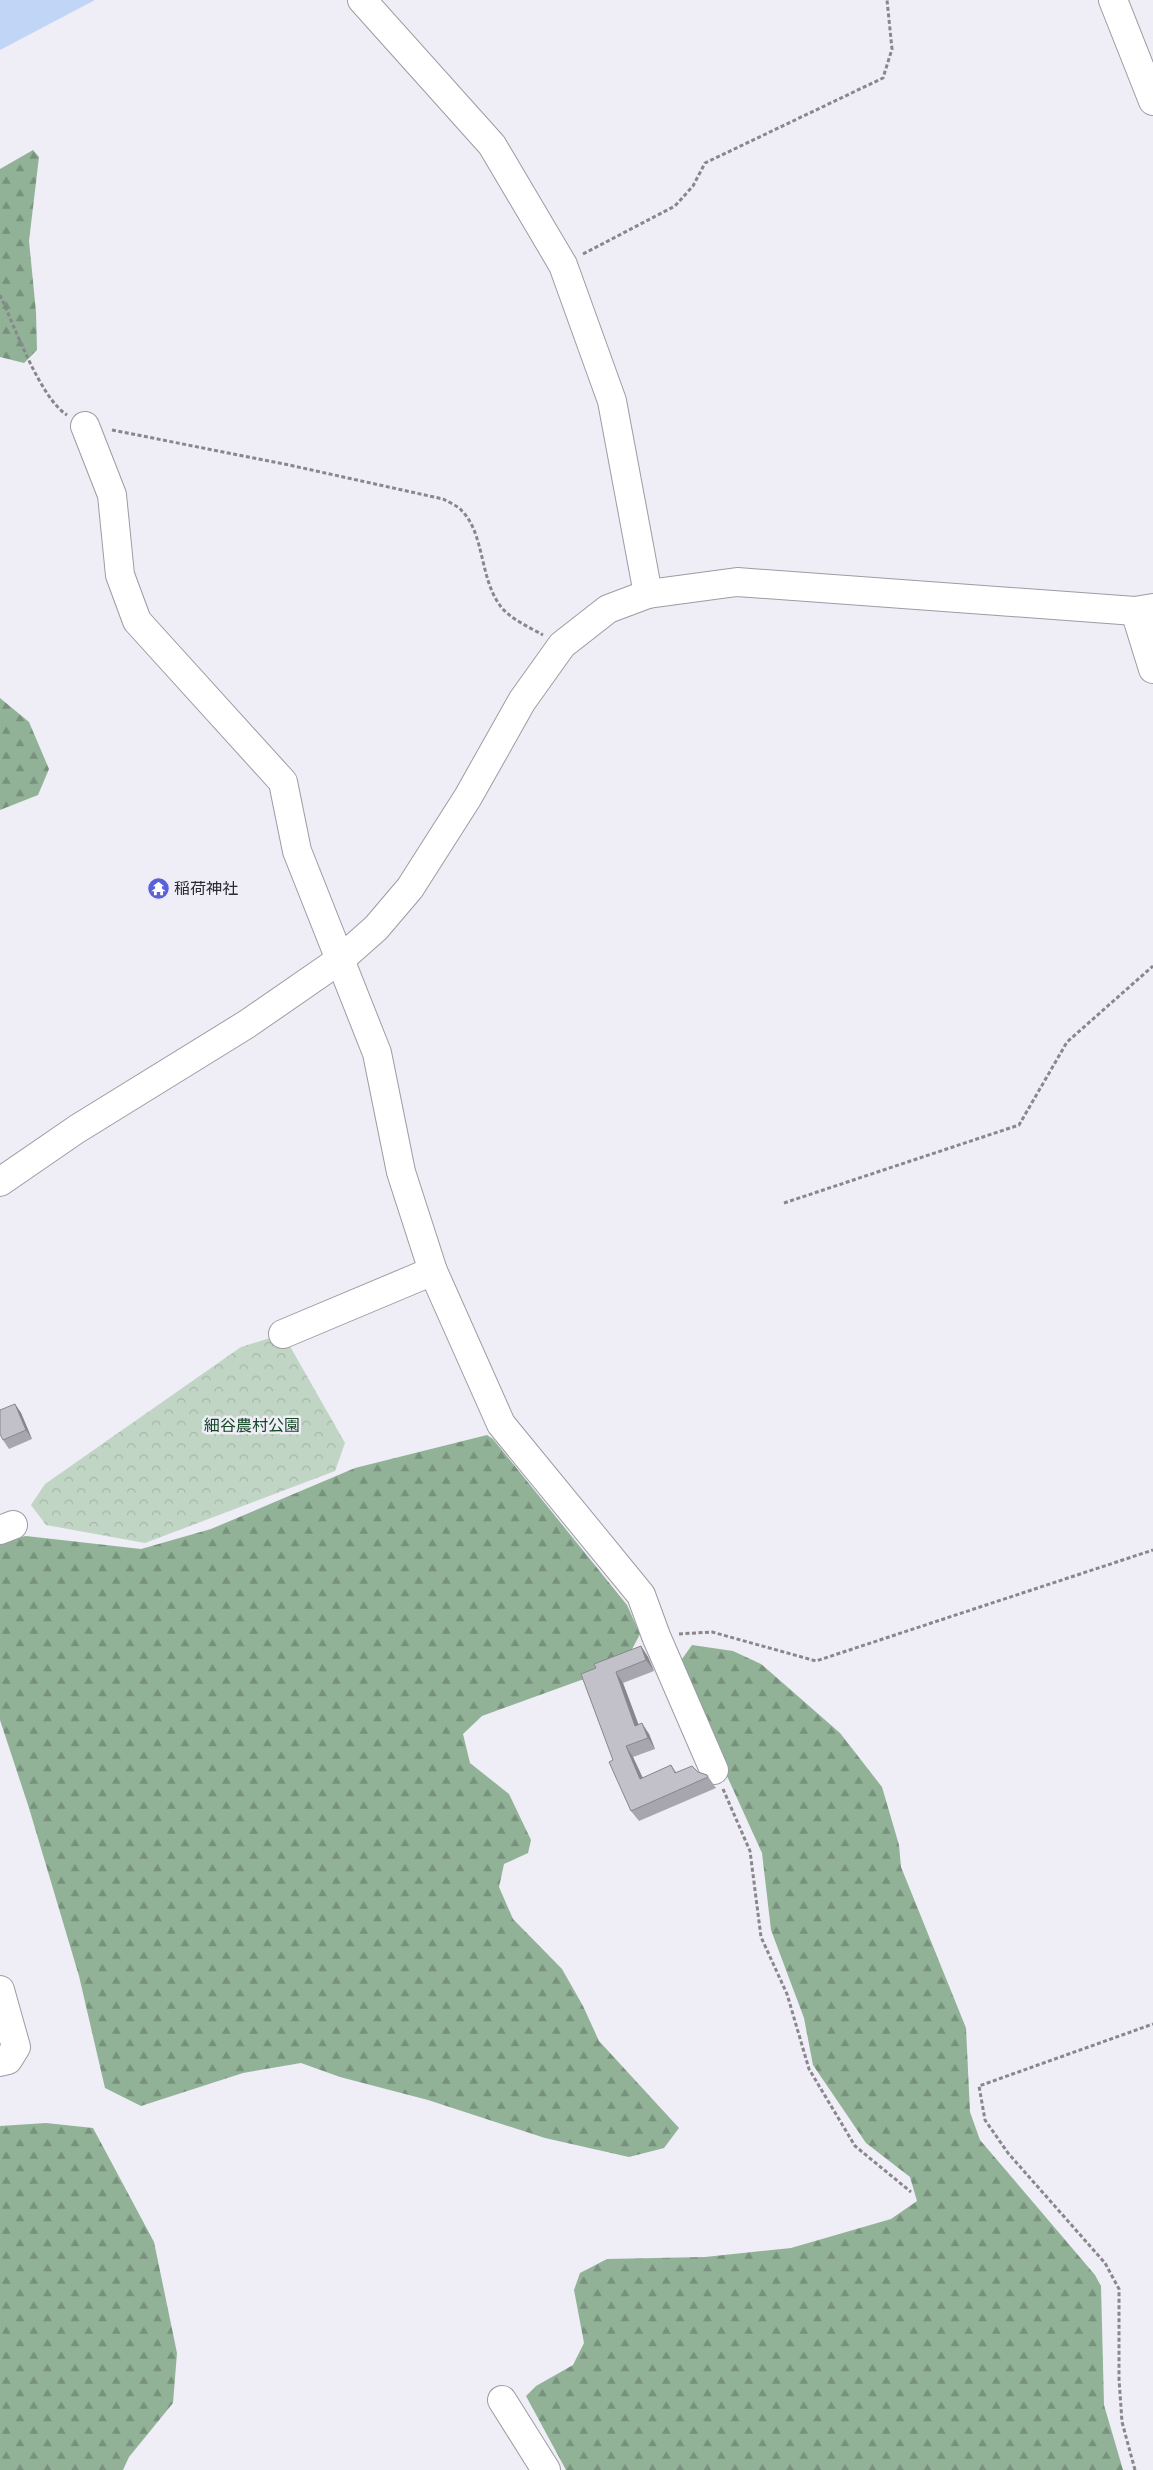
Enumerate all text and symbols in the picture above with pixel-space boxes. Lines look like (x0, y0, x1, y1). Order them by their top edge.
temple icon: 稲荷神社 (146, 877, 170, 901)
place label: 稲荷神社 (174, 878, 238, 900)
park label: 細谷農村公園 (204, 1415, 300, 1437)

